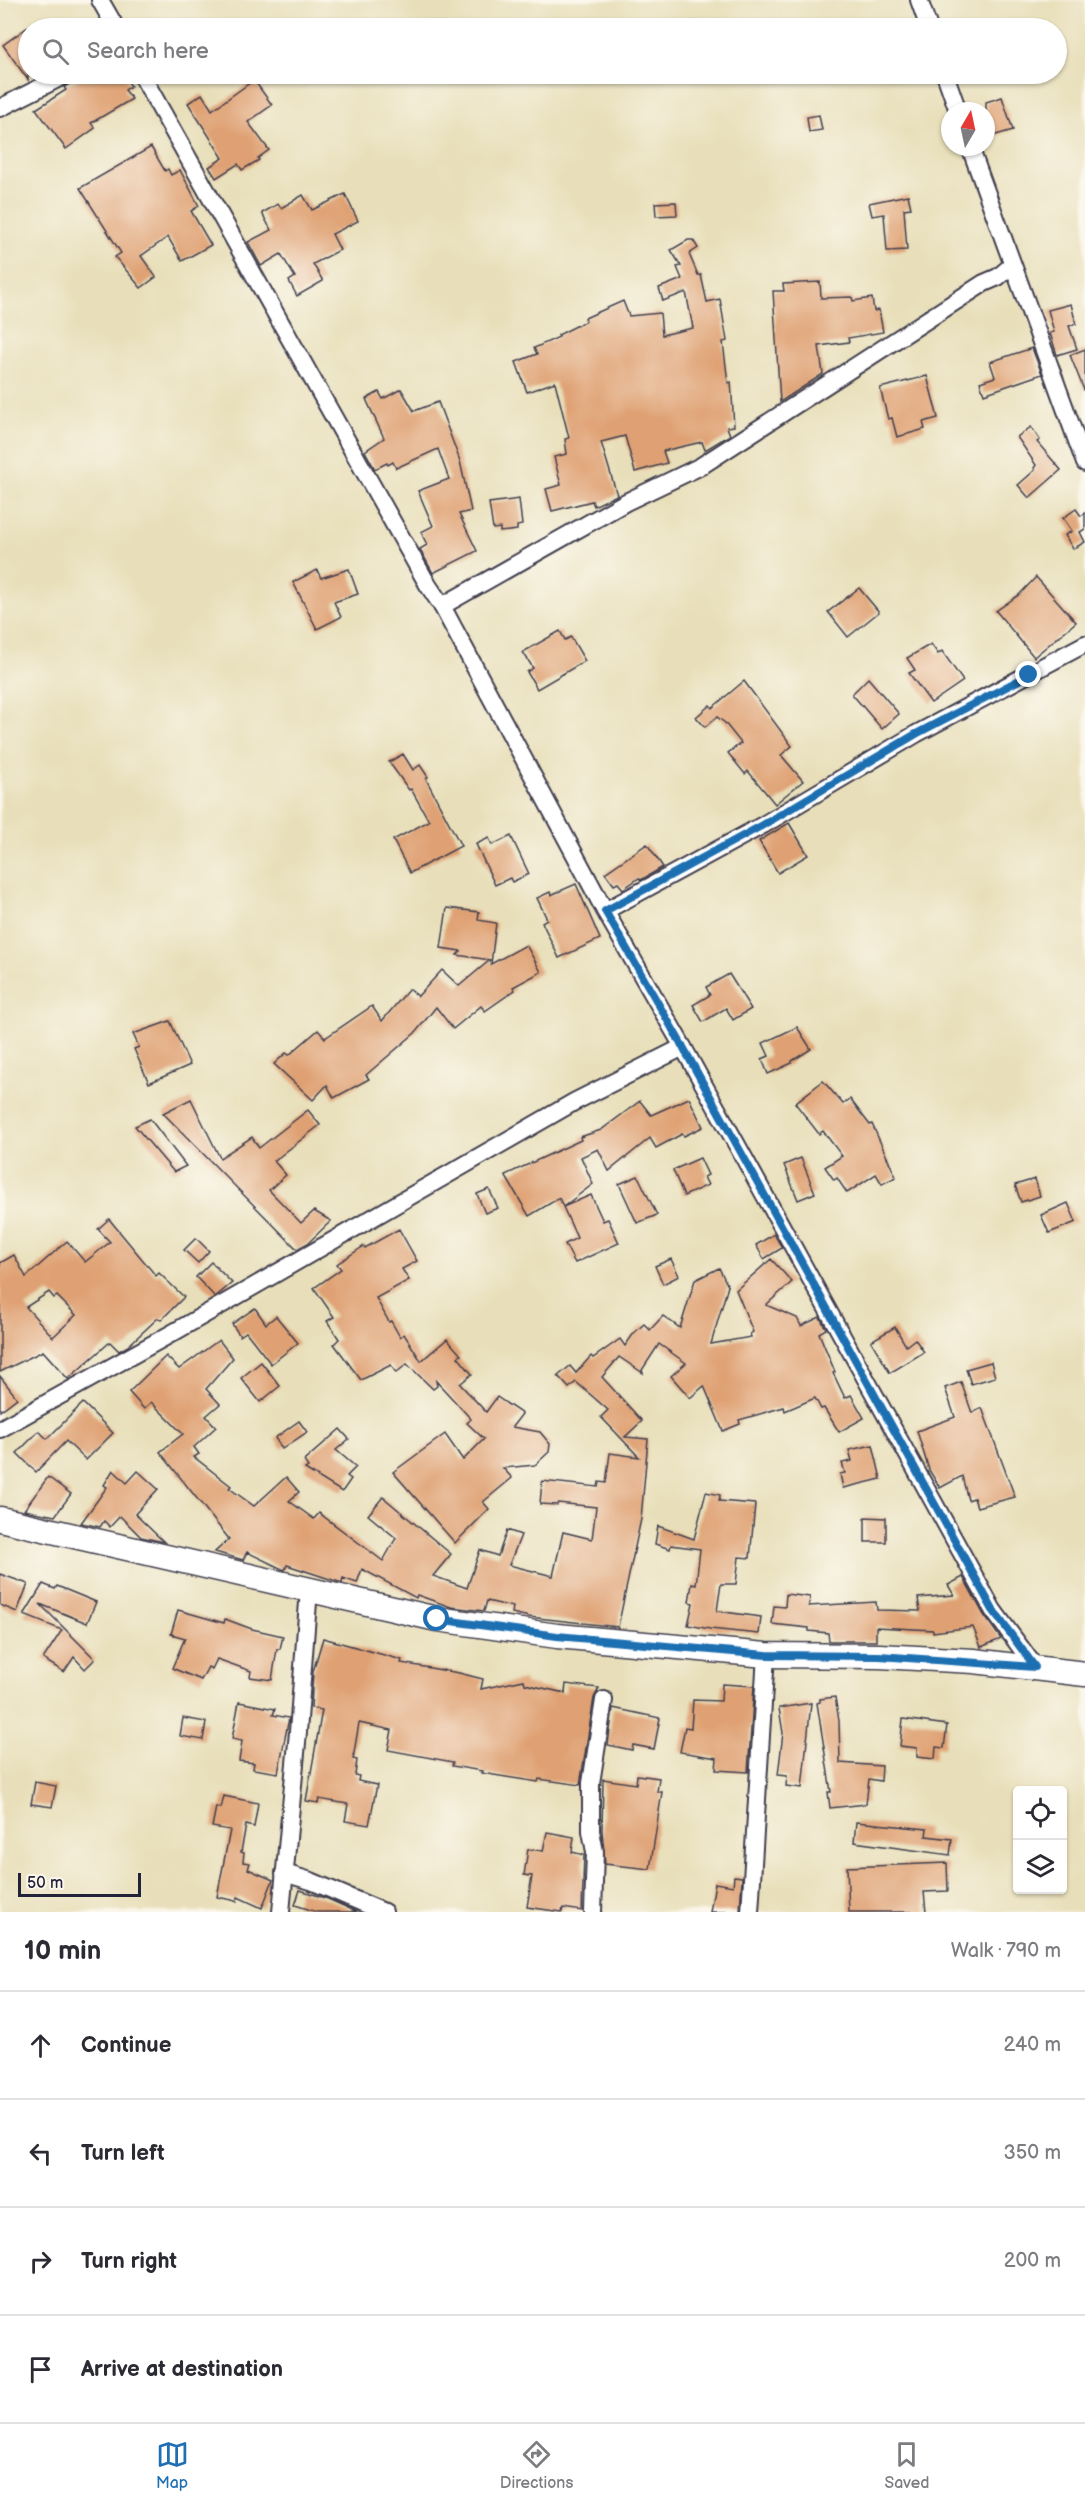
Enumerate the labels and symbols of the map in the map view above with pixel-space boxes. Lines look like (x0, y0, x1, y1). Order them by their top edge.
north arrow (941, 102, 995, 156)
route end (1015, 661, 1041, 687)
route start (423, 1605, 449, 1631)
scale bar (18, 1870, 141, 1898)

